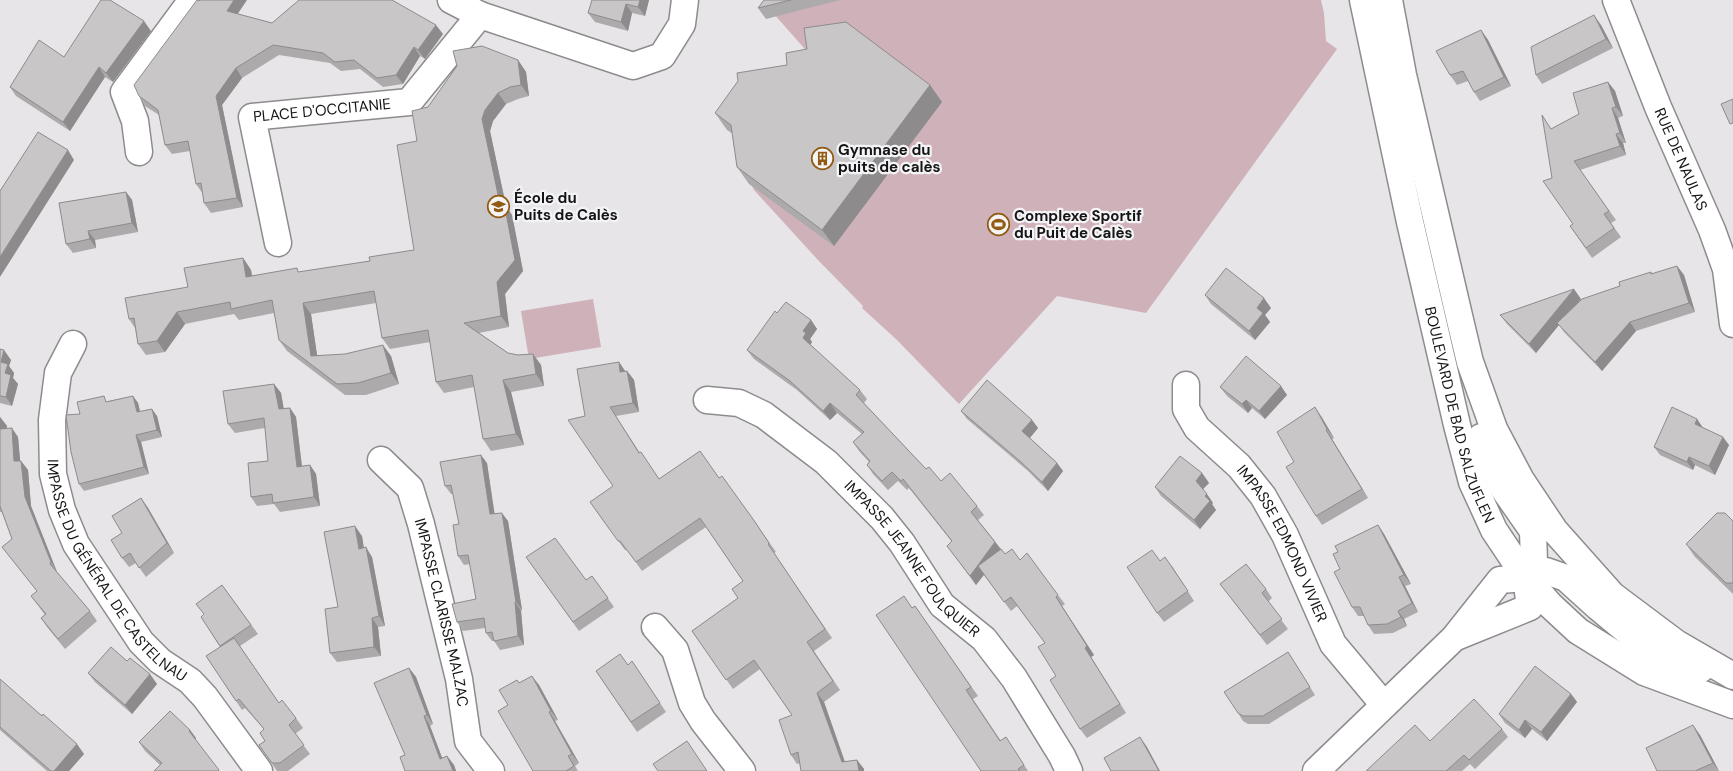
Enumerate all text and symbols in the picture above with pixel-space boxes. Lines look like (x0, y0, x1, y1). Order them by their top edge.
street label: PLACE D'OCCITANIE (252, 94, 392, 127)
street label: RUE DE NAULAS (1650, 105, 1712, 214)
place label: Gymnase du puits de calès (838, 140, 940, 177)
building icon: Gymnase du puits de calès (810, 147, 834, 171)
place label: École du Puits de Calès (514, 188, 618, 225)
school or university icon: École du Puits de Calès (486, 195, 510, 219)
place label: Complexe Sportif du Puit de Calès (1014, 206, 1142, 243)
sports icon: Complexe Sportif du Puit de Calès (986, 213, 1010, 237)
street label: BOULEVARD DE BAD SALZUFLEN (1420, 305, 1499, 526)
street label: IMPASSE DU GÉNÉRAL DE CASTELNAU (43, 459, 191, 686)
street label: IMPASSE EDMOND VIVIER (1232, 461, 1332, 625)
street label: IMPASSE JEANNE FOULQUIER (840, 476, 984, 642)
street label: IMPASSE CLARISSE MALZAC (410, 516, 473, 708)

